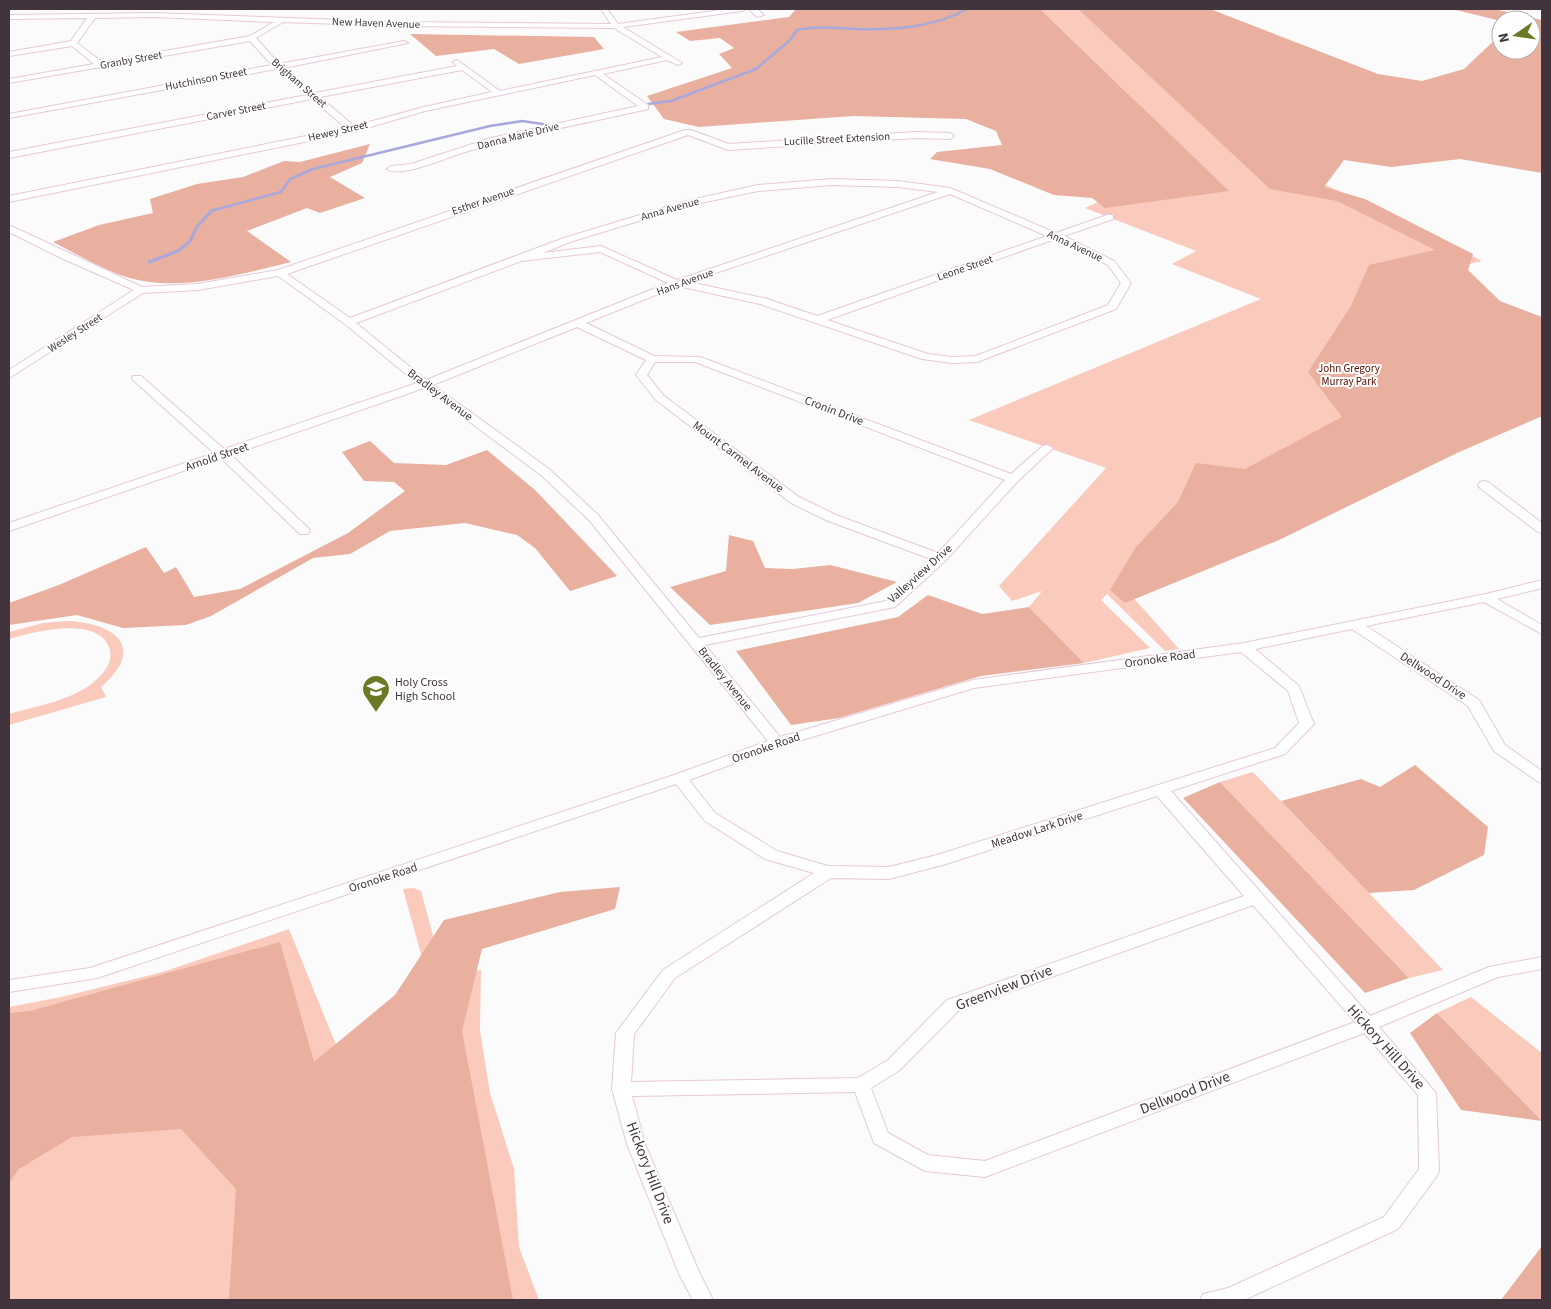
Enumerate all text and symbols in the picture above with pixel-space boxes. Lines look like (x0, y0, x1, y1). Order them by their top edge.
north arrow (1491, 10, 1541, 60)
street label: New Haven Avenue (332, 14, 421, 32)
text: N (1494, 31, 1515, 44)
street label: Granby Street (99, 47, 164, 73)
street label: Brigham Street (268, 55, 330, 111)
street label: Hutchinson Street (164, 64, 248, 94)
street label: Carver Street (205, 98, 267, 124)
street label: Hewey Street (307, 117, 370, 145)
street label: Danna Marie Drive (476, 118, 561, 153)
street label: Lucille Street Extension (783, 129, 891, 149)
street label: Esther Avenue (450, 183, 517, 219)
street label: Anna Avenue (639, 193, 701, 224)
street label: Anna Avenue (1045, 227, 1106, 266)
street label: Leone Street (935, 251, 995, 285)
street label: Hans Avenue (655, 265, 716, 299)
street label: Wesley Street (45, 310, 105, 356)
park label: John Gregory Murray Park (1318, 361, 1380, 389)
street label: Bradley Avenue (404, 365, 476, 425)
street label: Cronin Drive (802, 392, 866, 430)
street label: Mount Carmel Avenue (689, 417, 787, 497)
street label: Arnold Street (183, 438, 251, 476)
street label: Valleyview Drive (884, 540, 956, 608)
street label: Bradley Avenue (694, 643, 756, 715)
street label: Oronoke Road (1123, 646, 1197, 672)
street label: Dellwood Drive (1396, 648, 1470, 704)
school or university icon: Holy Cross High School (361, 674, 391, 713)
place label: Holy Cross High School (395, 674, 455, 705)
street label: Oronoke Road (729, 728, 803, 768)
street label: Meadow Lark Drive (989, 807, 1085, 853)
street label: Oronoke Road (346, 859, 420, 897)
street label: Greenview Drive (953, 960, 1055, 1016)
street label: Hickory Hill Drive (1342, 1000, 1430, 1094)
street label: Dellwood Drive (1137, 1066, 1233, 1120)
street label: Hickory Hill Drive (621, 1119, 679, 1227)

